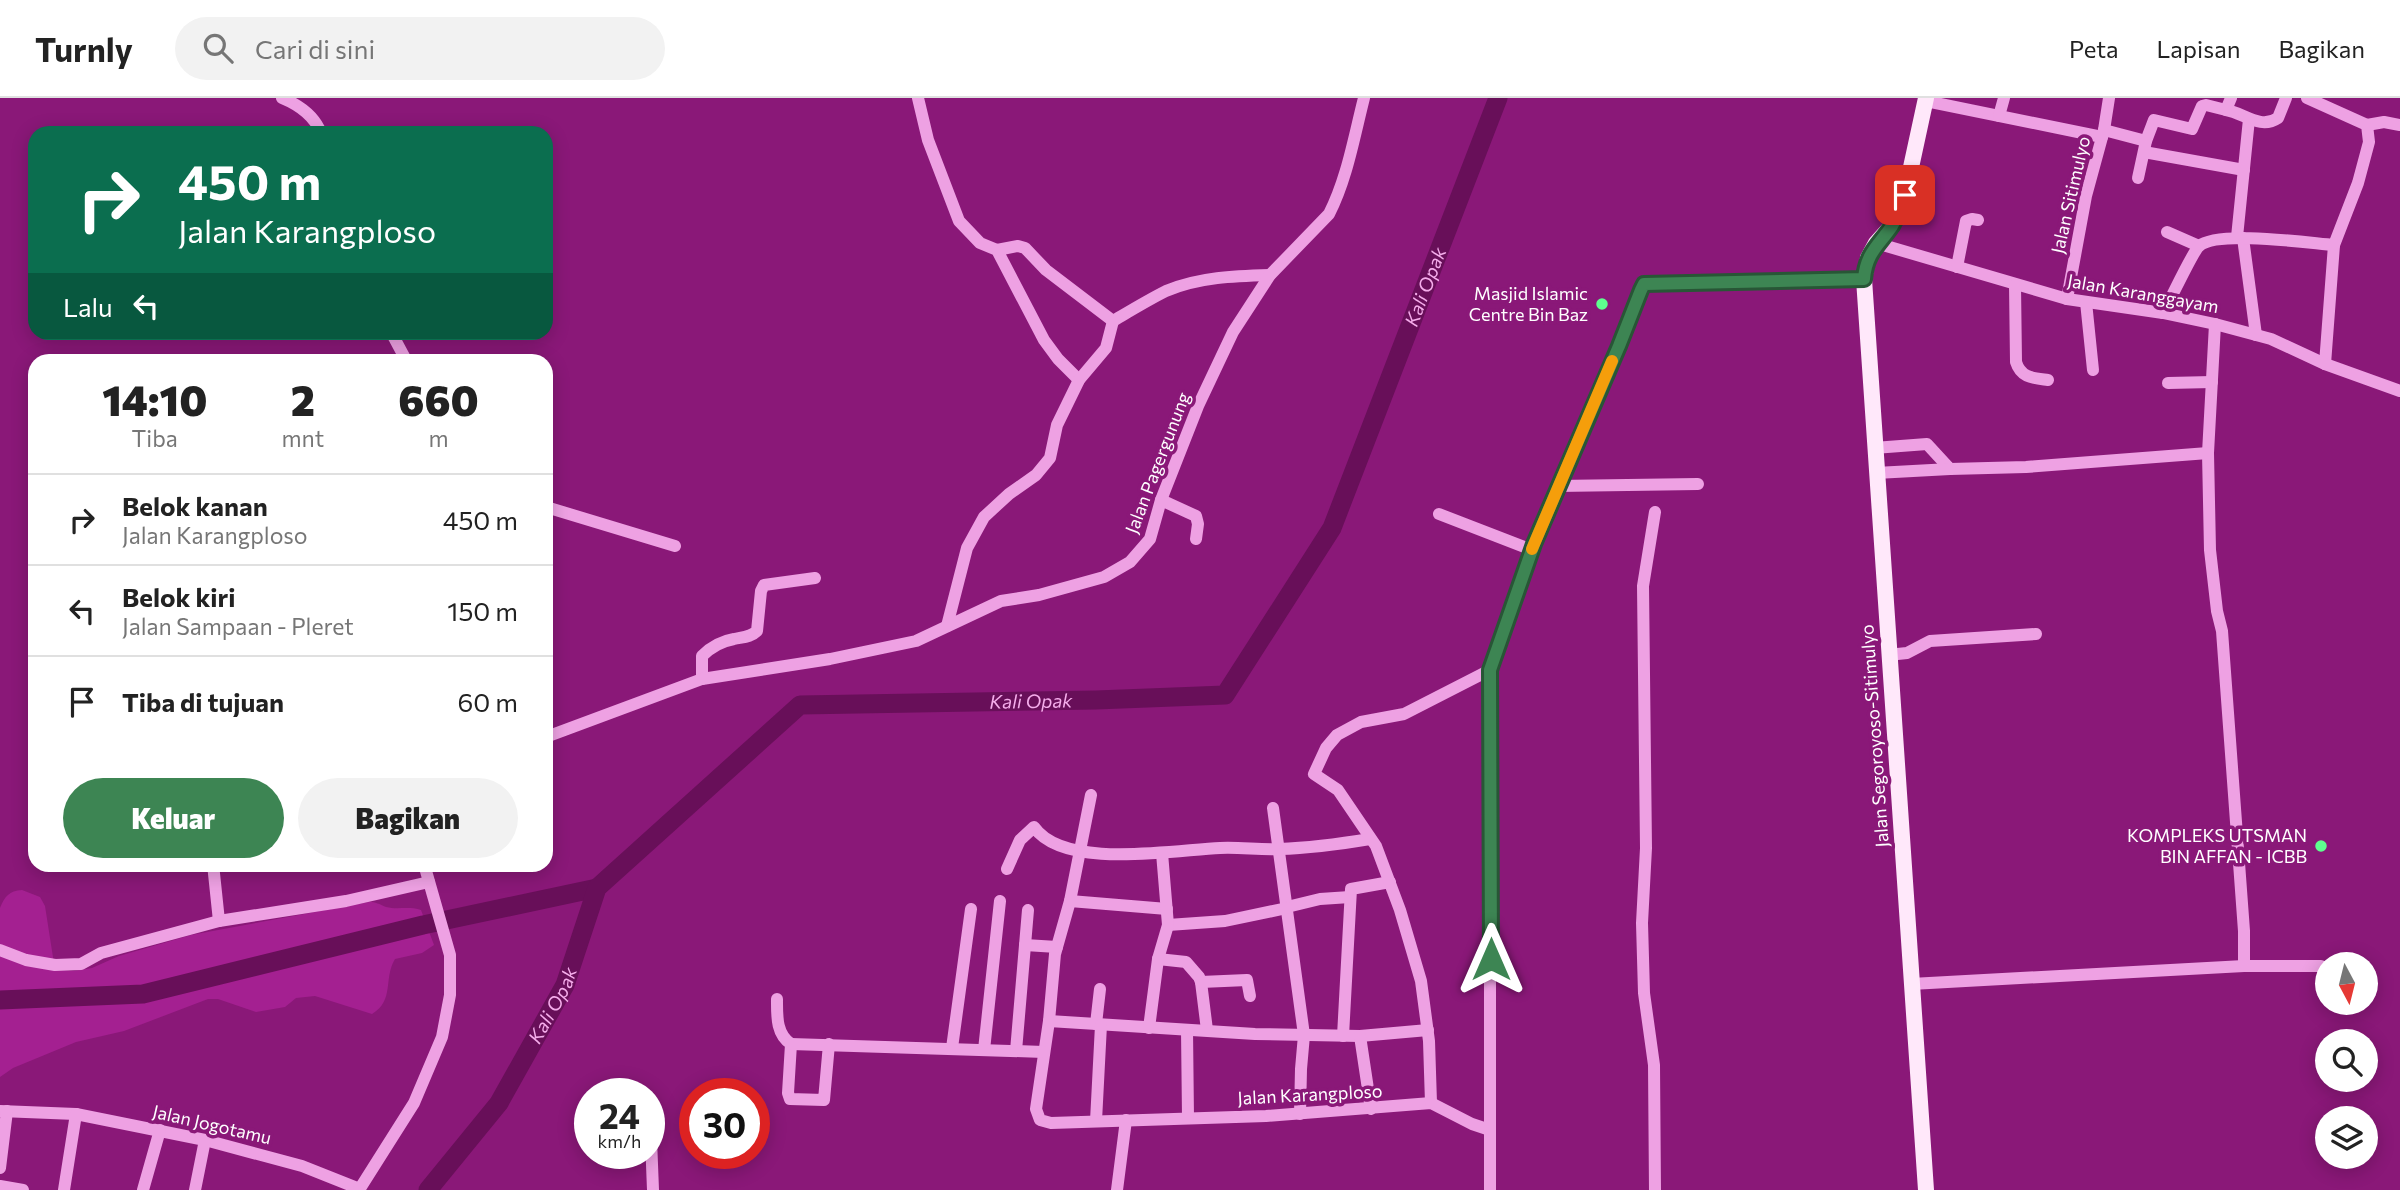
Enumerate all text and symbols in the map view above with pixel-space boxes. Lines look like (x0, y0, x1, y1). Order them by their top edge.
search box (175, 17, 665, 80)
text: Turnly (35, 28, 133, 69)
icon: search (199, 29, 237, 67)
text: Cari di sini (255, 33, 375, 64)
text: Peta (2069, 34, 2119, 63)
text: Lapisan (2157, 34, 2240, 63)
text: Bagikan (2278, 34, 2365, 63)
street label: Jalan Sitimulyo (2046, 134, 2094, 256)
text: 450 m (178, 150, 321, 210)
icon: right (63, 154, 154, 245)
pin (1875, 165, 1935, 225)
icon: arrive (1886, 176, 1924, 214)
text: Jalan Karangploso (178, 210, 436, 250)
water label: Kali Opak (1399, 243, 1451, 329)
street label: Jalan Karanggayam (2066, 269, 2221, 317)
place label: Masjid Islamic Centre Bin Baz (1469, 282, 1588, 325)
icon: left (127, 287, 165, 325)
text: Lalu (63, 291, 113, 322)
marker: Masjid Islamic Centre Bin Baz (1594, 296, 1610, 312)
text: 14:10 (102, 373, 207, 425)
text: 2 (291, 373, 315, 425)
text: 660 (398, 373, 479, 425)
street label: Jalan Pagergunung (1120, 389, 1194, 536)
text: Tiba (132, 424, 178, 452)
text: mnt (282, 424, 324, 452)
text: m (429, 424, 449, 452)
text: Belok kanan (122, 490, 268, 521)
icon: right (63, 501, 101, 539)
text: 450 m (443, 504, 518, 535)
text: Jalan Karangploso (122, 521, 307, 549)
text: Belok kiri (122, 581, 236, 612)
icon: left (63, 592, 101, 630)
text: 150 m (447, 595, 518, 626)
text: Jalan Sampaan - Pleret (122, 612, 354, 640)
street label: Jalan Segoroyoso-Sitimulyo (1855, 624, 1893, 848)
icon: arrive (63, 683, 101, 721)
text: Tiba di tujuan (122, 686, 284, 717)
text: 60 m (458, 686, 518, 717)
water label: Kali Opak (989, 688, 1073, 713)
button: Keluar (63, 778, 284, 858)
button: Bagikan (298, 778, 518, 858)
place label: KOMPLEKS UTSMAN BIN AFFAN - ICBB (2127, 824, 2307, 867)
marker: KOMPLEKS UTSMAN BIN AFFAN - ICBB (2313, 838, 2329, 854)
position arrow (1454, 922, 1528, 996)
north arrow (2315, 952, 2378, 1015)
map controls (2315, 952, 2378, 1169)
water label: Kali Opak (523, 963, 581, 1047)
button: search (2315, 1029, 2378, 1092)
speed limit sign: 30 (679, 1078, 770, 1169)
street label: Jalan Karangploso (1237, 1079, 1383, 1109)
text: 24 (599, 1093, 640, 1136)
street label: Jalan Jogotamu (151, 1100, 274, 1148)
button: layers (2315, 1106, 2378, 1169)
text: km/h (598, 1130, 641, 1152)

